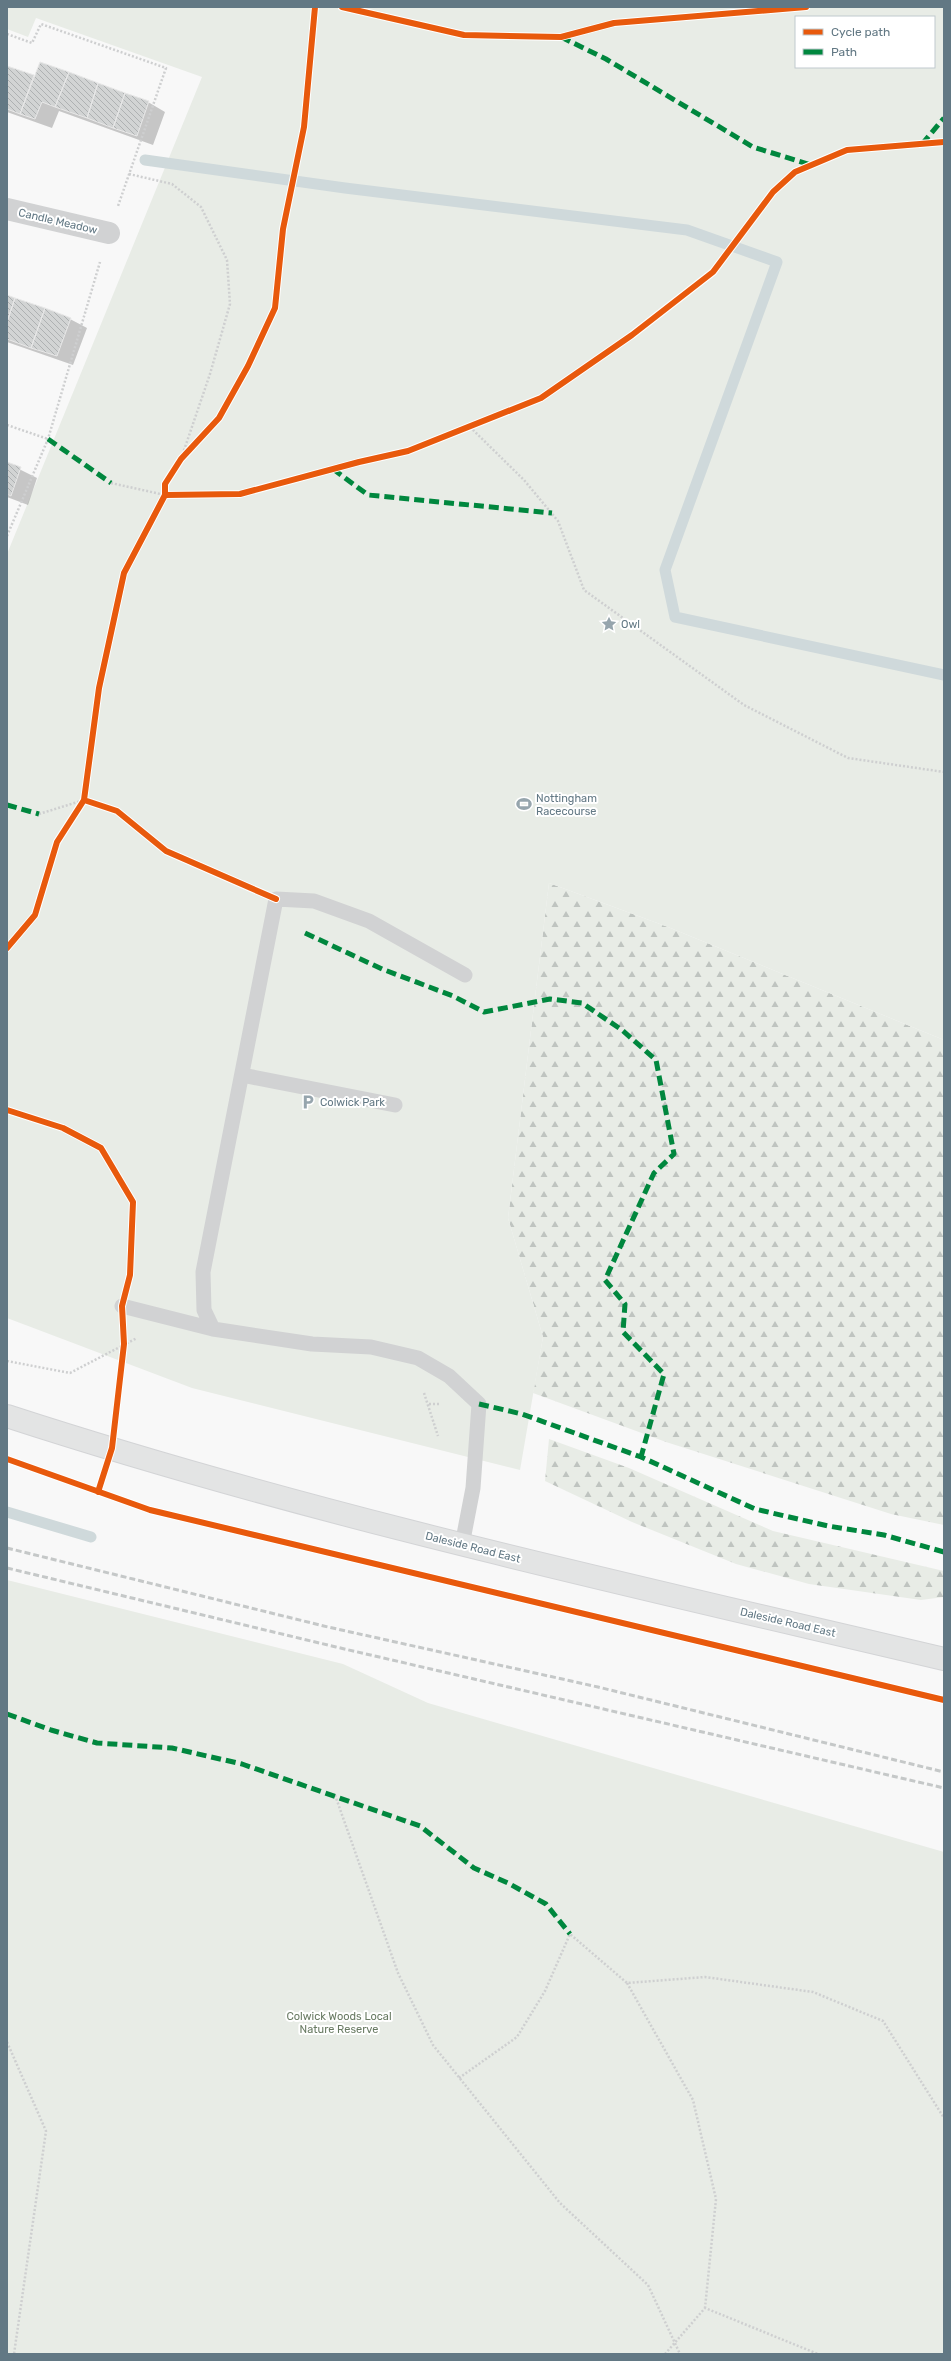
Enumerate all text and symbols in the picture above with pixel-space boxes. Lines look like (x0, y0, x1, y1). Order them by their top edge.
legend (795, 16, 935, 68)
text: Cycle path (831, 25, 890, 39)
text: Path (831, 45, 857, 59)
street label: Candle Meadow (17, 206, 99, 237)
place icon: Owl (600, 615, 618, 633)
place label: Owl (621, 618, 640, 631)
place label: Nottingham Racecourse (536, 792, 597, 818)
sports icon: Nottingham Racecourse (515, 795, 533, 813)
parking icon: Colwick Park (299, 1093, 317, 1111)
place label: Colwick Park (320, 1096, 385, 1109)
street label: Daleside Road East (424, 1529, 522, 1566)
street label: Daleside Road East (739, 1605, 838, 1640)
park label: Colwick Woods Local Nature Reserve (286, 2010, 392, 2036)

